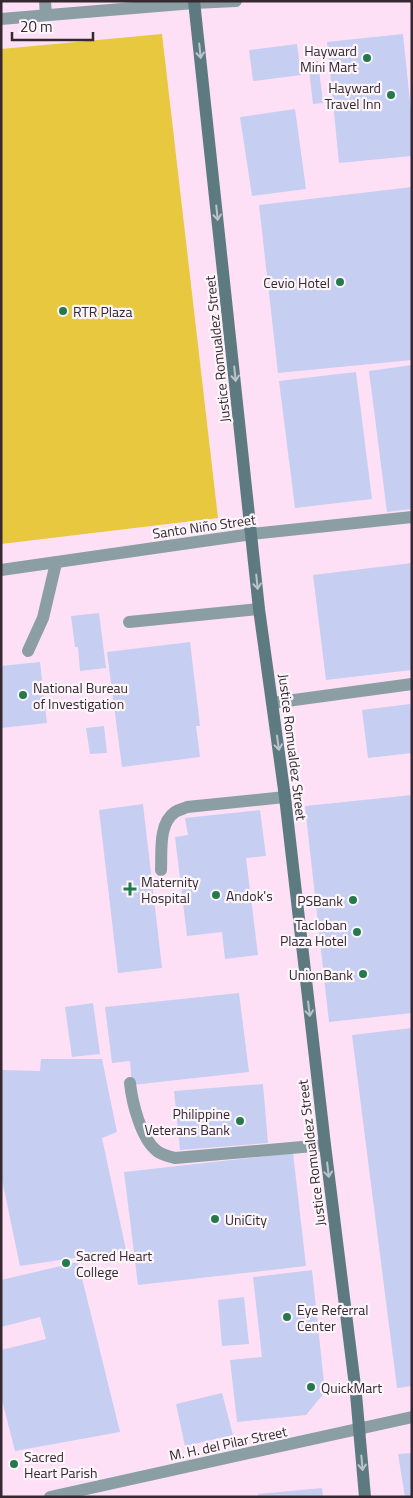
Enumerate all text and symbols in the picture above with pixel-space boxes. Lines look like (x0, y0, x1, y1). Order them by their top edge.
scale bar (12, 10, 94, 42)
text: 20 m (20, 15, 53, 38)
place label: Hayward Mini Mart (300, 40, 357, 77)
one-way arrow (195, 43, 205, 59)
marker: Hayward Mini Mart (361, 52, 373, 64)
place label: Hayward Travel Inn (325, 77, 381, 114)
marker: Hayward Travel Inn (385, 89, 397, 101)
one-way arrow (212, 204, 222, 220)
place label: Cevio Hotel (263, 272, 330, 293)
street label: Justice Romualdez Street (199, 275, 235, 423)
marker: Cevio Hotel (334, 276, 346, 288)
place label: RTR Plaza (73, 301, 133, 322)
marker: RTR Plaza (57, 305, 69, 317)
one-way arrow (230, 366, 240, 382)
street label: Santo Niño Street (151, 508, 257, 544)
one-way arrow (252, 574, 262, 590)
street label: Justice Romualdez Street (274, 673, 312, 822)
place label: National Bureau of Investigation (33, 677, 128, 714)
marker: National Bureau of Investigation (17, 689, 29, 701)
one-way arrow (273, 735, 283, 751)
place label: Maternity Hospital (141, 871, 199, 908)
marker: Maternity Hospital (123, 882, 137, 896)
place label: Andok's (226, 885, 273, 906)
marker: Andok's (210, 889, 222, 901)
place label: PSBank (297, 890, 343, 911)
marker: PSBank (347, 894, 359, 906)
place label: Tacloban Plaza Hotel (280, 914, 347, 951)
marker: Tacloban Plaza Hotel (351, 926, 363, 938)
place label: UnionBank (289, 964, 353, 985)
marker: UnionBank (357, 968, 369, 980)
one-way arrow (304, 1001, 314, 1017)
street label: Justice Romualdez Street (292, 1078, 330, 1227)
place label: Philippine Veterans Bank (144, 1103, 230, 1140)
marker: Philippine Veterans Bank (234, 1115, 246, 1127)
one-way arrow (323, 1162, 333, 1178)
place label: UniCity (225, 1209, 267, 1230)
marker: UniCity (209, 1213, 221, 1225)
place label: Sacred Heart College (76, 1245, 152, 1282)
marker: Sacred Heart College (60, 1257, 72, 1269)
place label: Eye Referral Center (297, 1299, 368, 1336)
marker: Eye Referral Center (281, 1311, 293, 1323)
place label: QuickMart (321, 1377, 382, 1398)
marker: QuickMart (305, 1381, 317, 1393)
street label: M. H. del Pilar Street (167, 1420, 289, 1466)
place label: Sacred Heart Parish (24, 1446, 98, 1483)
one-way arrow (358, 1455, 367, 1471)
marker: Sacred Heart Parish (8, 1458, 20, 1470)

